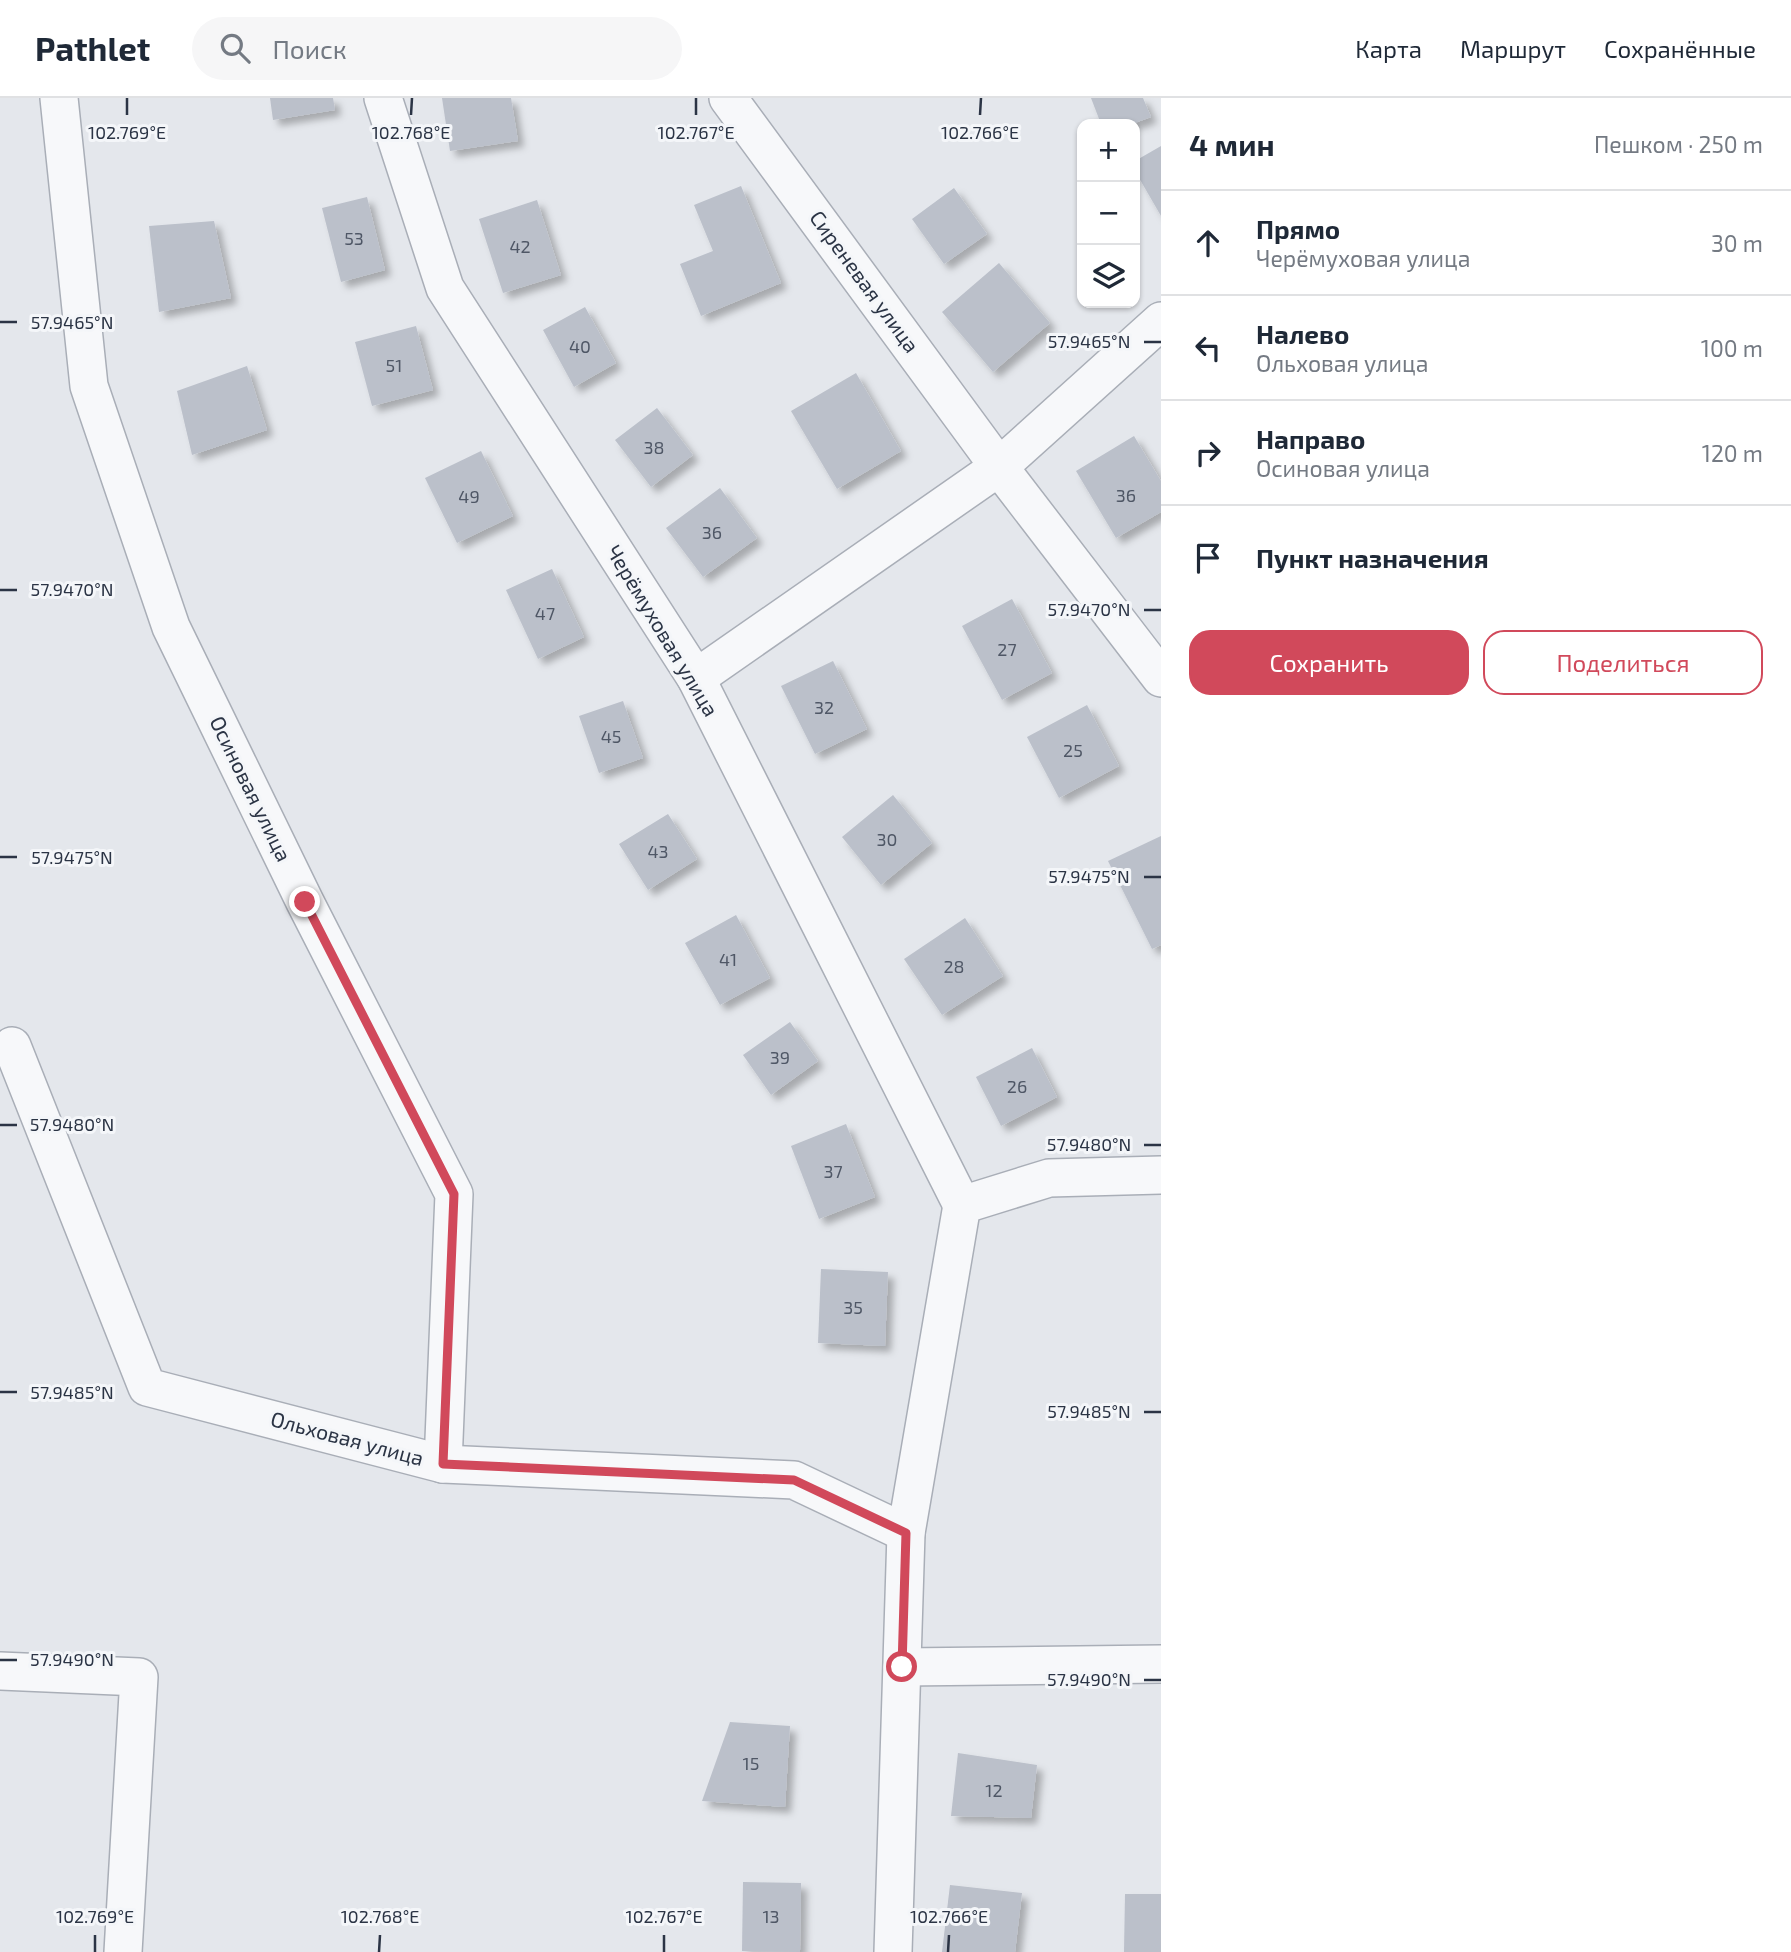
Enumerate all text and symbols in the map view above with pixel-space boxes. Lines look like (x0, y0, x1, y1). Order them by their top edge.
search box (192, 17, 682, 80)
text: Pathlet (35, 28, 150, 68)
icon: search (216, 29, 254, 67)
text: Поиск (272, 33, 347, 64)
text: Карта (1355, 34, 1422, 63)
text: Маршрут (1460, 34, 1566, 63)
text: Сохранённые (1604, 34, 1756, 63)
map controls (1077, 119, 1140, 308)
button: + (1077, 119, 1140, 182)
text: 102.769°E (88, 121, 166, 143)
text: 102.768°E (372, 121, 450, 143)
text: 102.767°E (658, 121, 734, 143)
text: 102.766°E (941, 121, 1019, 143)
text: 4 мин (1189, 126, 1275, 162)
text: Пешком · 250 m (1594, 130, 1763, 158)
button: − (1077, 182, 1140, 245)
street label: Сиреневая улица (804, 205, 925, 358)
text: Прямо (1256, 213, 1340, 244)
icon: ahead (1189, 224, 1227, 262)
house number: 53 (344, 227, 364, 249)
text: 30 m (1711, 229, 1763, 257)
house number: 42 (509, 235, 531, 257)
text: Черёмуховая улица (1256, 244, 1470, 272)
button: layers (1077, 245, 1140, 308)
text: 57.9465°N (31, 311, 113, 333)
text: Налево (1256, 318, 1349, 349)
icon: left (1189, 329, 1227, 367)
text: 57.9465°N (1048, 330, 1130, 352)
text: 100 m (1701, 334, 1763, 362)
house number: 40 (569, 335, 591, 357)
text: Ольховая улица (1256, 349, 1428, 377)
house number: 51 (386, 354, 402, 376)
text: Направо (1256, 423, 1365, 454)
icon: right (1189, 434, 1227, 472)
house number: 38 (644, 436, 664, 458)
text: 120 m (1702, 439, 1763, 467)
text: Осиновая улица (1256, 454, 1430, 482)
house number: 36 (1116, 484, 1136, 506)
house number: 49 (458, 485, 480, 507)
house number: 36 (702, 521, 722, 543)
icon: arrive (1189, 539, 1227, 577)
street label: Черёмуховая улица (601, 540, 724, 721)
text: Пункт назначения (1256, 542, 1489, 573)
text: 57.9470°N (31, 578, 113, 600)
text: 57.9470°N (1048, 598, 1130, 620)
house number: 47 (535, 602, 555, 624)
button: Сохранить (1189, 630, 1469, 695)
button: Поделиться (1483, 630, 1763, 695)
house number: 27 (997, 638, 1017, 660)
house number: 32 (814, 696, 834, 718)
street label: Осиновая улица (204, 711, 297, 866)
house number: 45 (601, 725, 621, 747)
house number: 25 (1063, 739, 1083, 761)
house number: 30 (877, 828, 897, 850)
house number: 43 (647, 840, 669, 862)
text: 57.9475°N (31, 846, 113, 868)
text: 57.9475°N (1048, 865, 1130, 887)
route end (289, 886, 320, 917)
house number: 41 (719, 948, 737, 970)
house number: 28 (943, 955, 965, 977)
house number: 39 (770, 1046, 790, 1068)
house number: 26 (1007, 1075, 1027, 1097)
text: 57.9480°N (30, 1113, 114, 1135)
text: 57.9480°N (1047, 1133, 1131, 1155)
house number: 37 (823, 1160, 843, 1182)
house number: 35 (843, 1296, 863, 1318)
text: 57.9485°N (30, 1381, 114, 1403)
text: 57.9485°N (1047, 1400, 1131, 1422)
street label: Ольховая улица (268, 1405, 427, 1471)
text: 57.9490°N (30, 1648, 114, 1670)
route start (886, 1651, 917, 1682)
text: 57.9490°N (1047, 1668, 1131, 1690)
house number: 15 (743, 1752, 759, 1774)
house number: 12 (985, 1779, 1003, 1801)
text: 102.769°E (56, 1905, 134, 1927)
text: 102.768°E (341, 1905, 419, 1927)
text: 102.767°E (626, 1905, 702, 1927)
house number: 13 (762, 1905, 780, 1927)
text: 102.766°E (910, 1905, 988, 1927)

